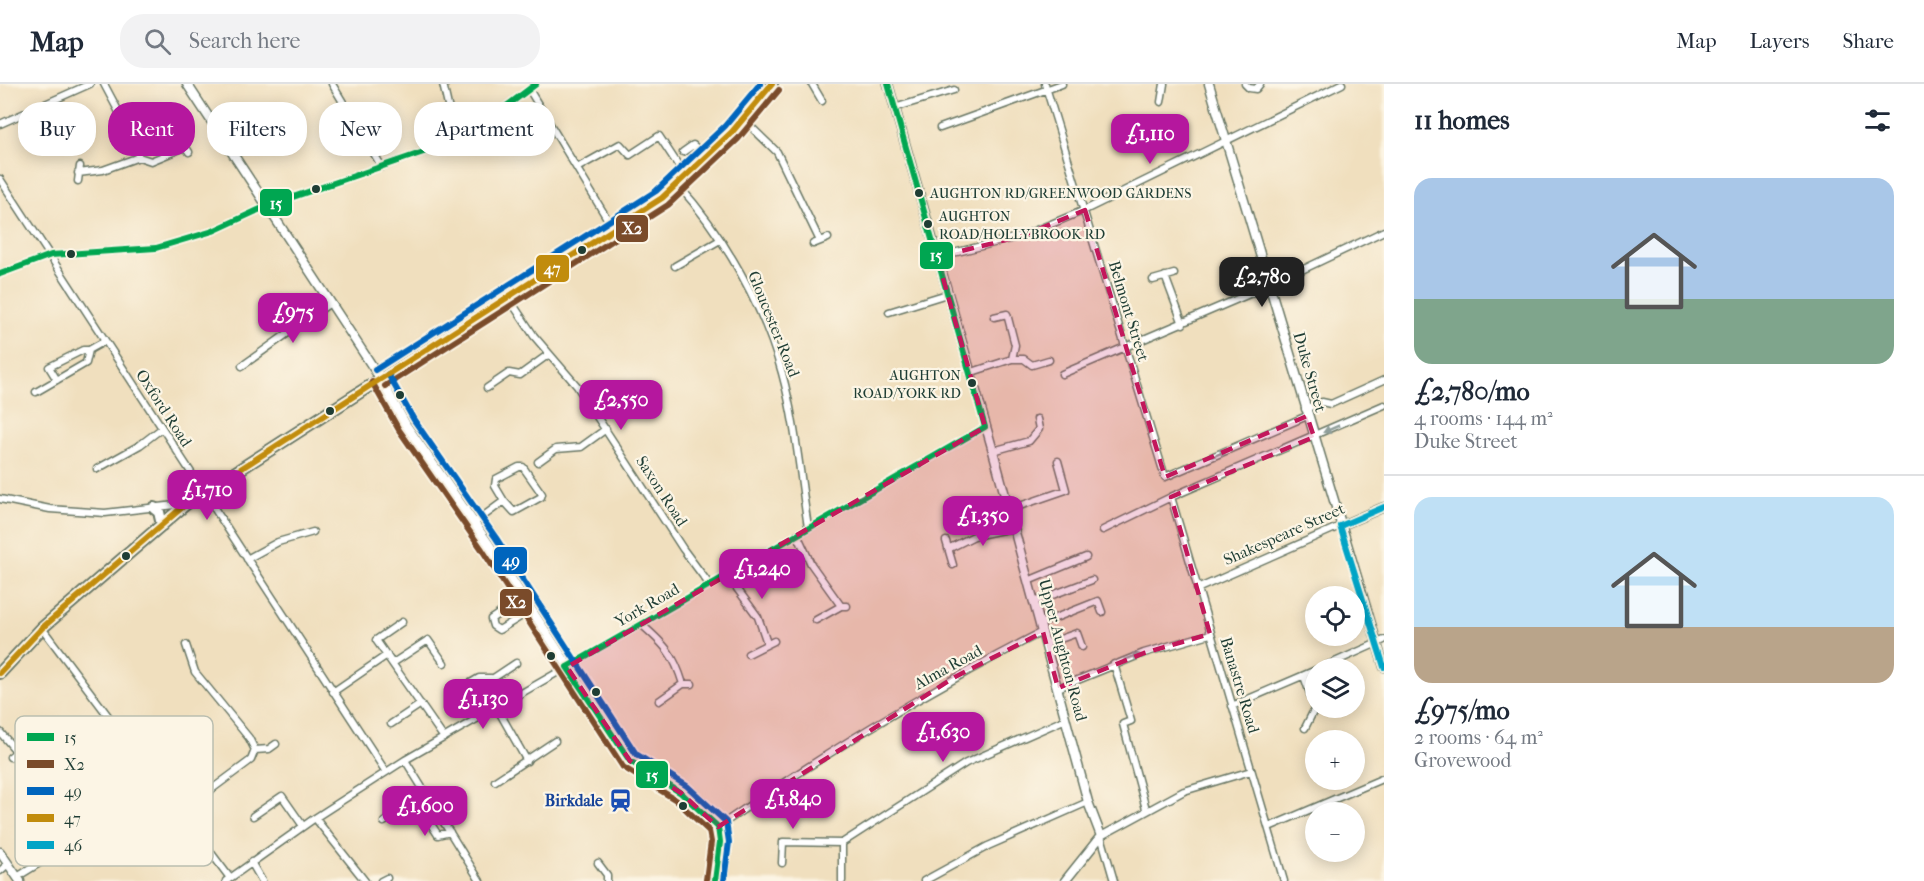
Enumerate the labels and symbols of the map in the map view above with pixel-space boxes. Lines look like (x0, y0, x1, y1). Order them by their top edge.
pin: £1,110 (1101, 114, 1199, 165)
unlabelled marker (310, 183, 322, 195)
place label: AUGHTON RD/GREENWOOD GARDENS (929, 185, 1192, 202)
marker: AUGHTON RD/GREENWOOD GARDENS (913, 187, 925, 199)
line badge: 15 (259, 188, 293, 217)
text: 15 (270, 194, 282, 213)
place label: AUGHTON ROAD/HOLLYBROOK RD (938, 208, 1106, 243)
line badge: X2 (615, 214, 649, 243)
marker: AUGHTON ROAD/HOLLYBROOK RD (922, 218, 934, 230)
text: X2 (621, 219, 642, 238)
line badge: 15 (919, 241, 954, 270)
unlabelled marker (576, 244, 588, 256)
text: 15 (930, 246, 942, 265)
unlabelled marker (65, 248, 77, 260)
line badge: 47 (535, 254, 570, 283)
pin: £2,780 (1213, 257, 1311, 308)
street label: Belmont Street (1105, 258, 1153, 364)
text: 47 (543, 259, 561, 279)
street label: Gloucester Road (744, 268, 804, 380)
pin: £975 (257, 293, 329, 344)
street label: Duke Street (1289, 330, 1331, 415)
street label: Oxford Road (132, 366, 196, 450)
place label: AUGHTON ROAD/YORK RD (853, 367, 961, 402)
marker: AUGHTON ROAD/YORK RD (966, 377, 978, 389)
pin: £2,550 (572, 380, 670, 431)
unlabelled marker (394, 389, 406, 401)
unlabelled marker (324, 405, 336, 417)
one-way arrow (1321, 424, 1339, 434)
one-way arrow (1210, 449, 1228, 458)
street label: Saxon Road (632, 452, 692, 530)
pin: £1,710 (158, 470, 256, 521)
pin: £1,350 (934, 496, 1032, 547)
street label: Shakespeare Street (1220, 499, 1348, 569)
line badge: 49 (493, 546, 528, 575)
pin: £1,240 (713, 549, 811, 600)
unlabelled marker (120, 550, 132, 562)
text: 49 (501, 551, 520, 571)
street label: Upper Aughton Road (1035, 577, 1091, 724)
street label: York Road (610, 579, 683, 632)
line badge: X2 (499, 588, 533, 617)
text: X2 (505, 593, 526, 612)
street label: Banastre Road (1216, 635, 1264, 736)
street label: Alma Road (910, 640, 985, 694)
unlabelled marker (545, 650, 557, 662)
one-way arrow (1123, 652, 1141, 662)
pin: £1,130 (434, 679, 532, 730)
unlabelled marker (590, 686, 602, 698)
pin: £1,630 (894, 712, 992, 763)
legend (15, 716, 213, 866)
text: 15 (64, 728, 77, 747)
text: X2 (64, 755, 85, 774)
line badge: 15 (635, 760, 669, 789)
text: 15 (646, 766, 658, 785)
pin: £1,840 (744, 779, 842, 830)
text: 49 (64, 782, 82, 801)
pin: £1,600 (376, 786, 474, 837)
station icon: Birkdale (608, 787, 634, 813)
place label: Birkdale (545, 791, 603, 810)
unlabelled marker (677, 800, 689, 812)
text: 47 (64, 809, 81, 828)
text: 46 (64, 836, 82, 855)

